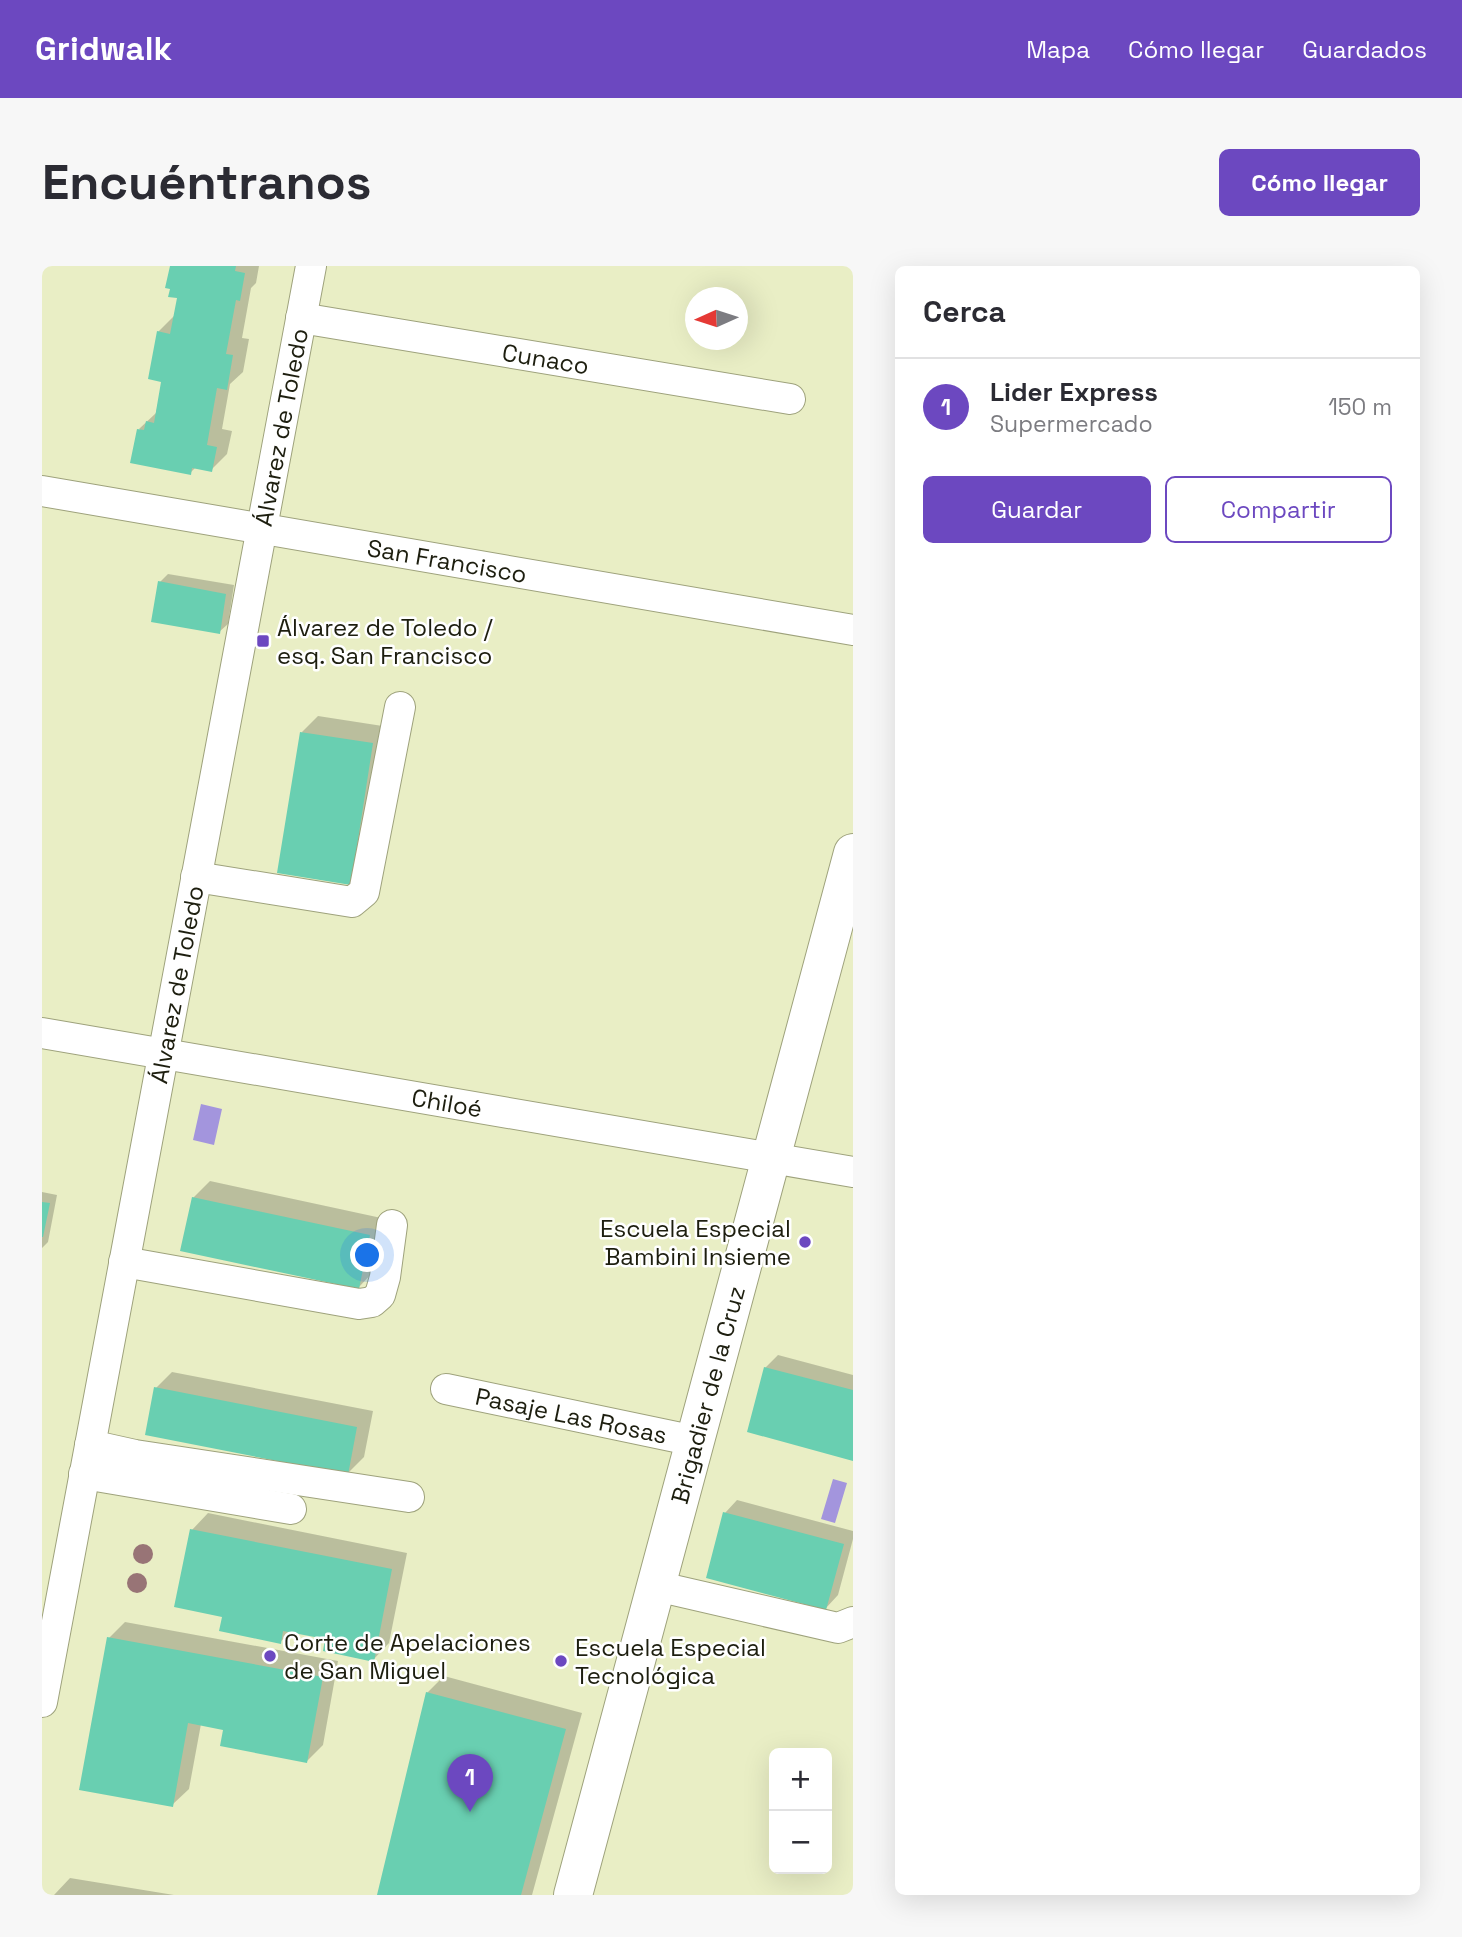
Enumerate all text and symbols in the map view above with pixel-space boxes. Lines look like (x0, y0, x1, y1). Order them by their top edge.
text: Gridwalk (35, 28, 172, 70)
text: Mapa (1026, 34, 1090, 65)
text: Cómo llegar (1128, 34, 1264, 65)
text: Guardados (1302, 34, 1427, 65)
button: Cómo llegar (1219, 149, 1420, 216)
text: Encuéntranos (42, 151, 371, 213)
north arrow (685, 287, 748, 350)
text: Cerca (923, 292, 1006, 331)
street label: Álvarez de Toledo (247, 326, 315, 529)
street label: Cunaco (500, 336, 591, 381)
text: Lider Express (990, 375, 1158, 409)
text: 1 (941, 392, 951, 422)
text: 150 m (1328, 392, 1392, 422)
text: Supermercado (990, 409, 1153, 439)
button: Guardar (923, 476, 1151, 543)
button: Compartir (1165, 476, 1392, 543)
street label: San Francisco (365, 531, 529, 589)
place label: Álvarez de Toledo / esq. San Francisco (277, 612, 493, 671)
marker: Álvarez de Toledo / esq. San Francisco (255, 633, 271, 649)
street label: Álvarez de Toledo (143, 883, 210, 1086)
street label: Chiloé (409, 1081, 485, 1124)
place label: Escuela Especial Bambini Insieme (600, 1213, 791, 1272)
marker: Escuela Especial Bambini Insieme (797, 1234, 813, 1250)
your location (350, 1238, 384, 1272)
street label: Brigadier de la Cruz (663, 1283, 751, 1507)
street label: Pasaje Las Rosas (473, 1380, 670, 1450)
place label: Corte de Apelaciones de San Miguel (284, 1627, 531, 1686)
place label: Escuela Especial Tecnológica (575, 1632, 766, 1691)
marker: Corte de Apelaciones de San Miguel (262, 1648, 278, 1664)
marker: Escuela Especial Tecnológica (553, 1653, 569, 1669)
map controls (769, 1748, 832, 1874)
button: + (769, 1748, 832, 1811)
pin: 1 (447, 1754, 493, 1812)
button: − (769, 1811, 832, 1874)

